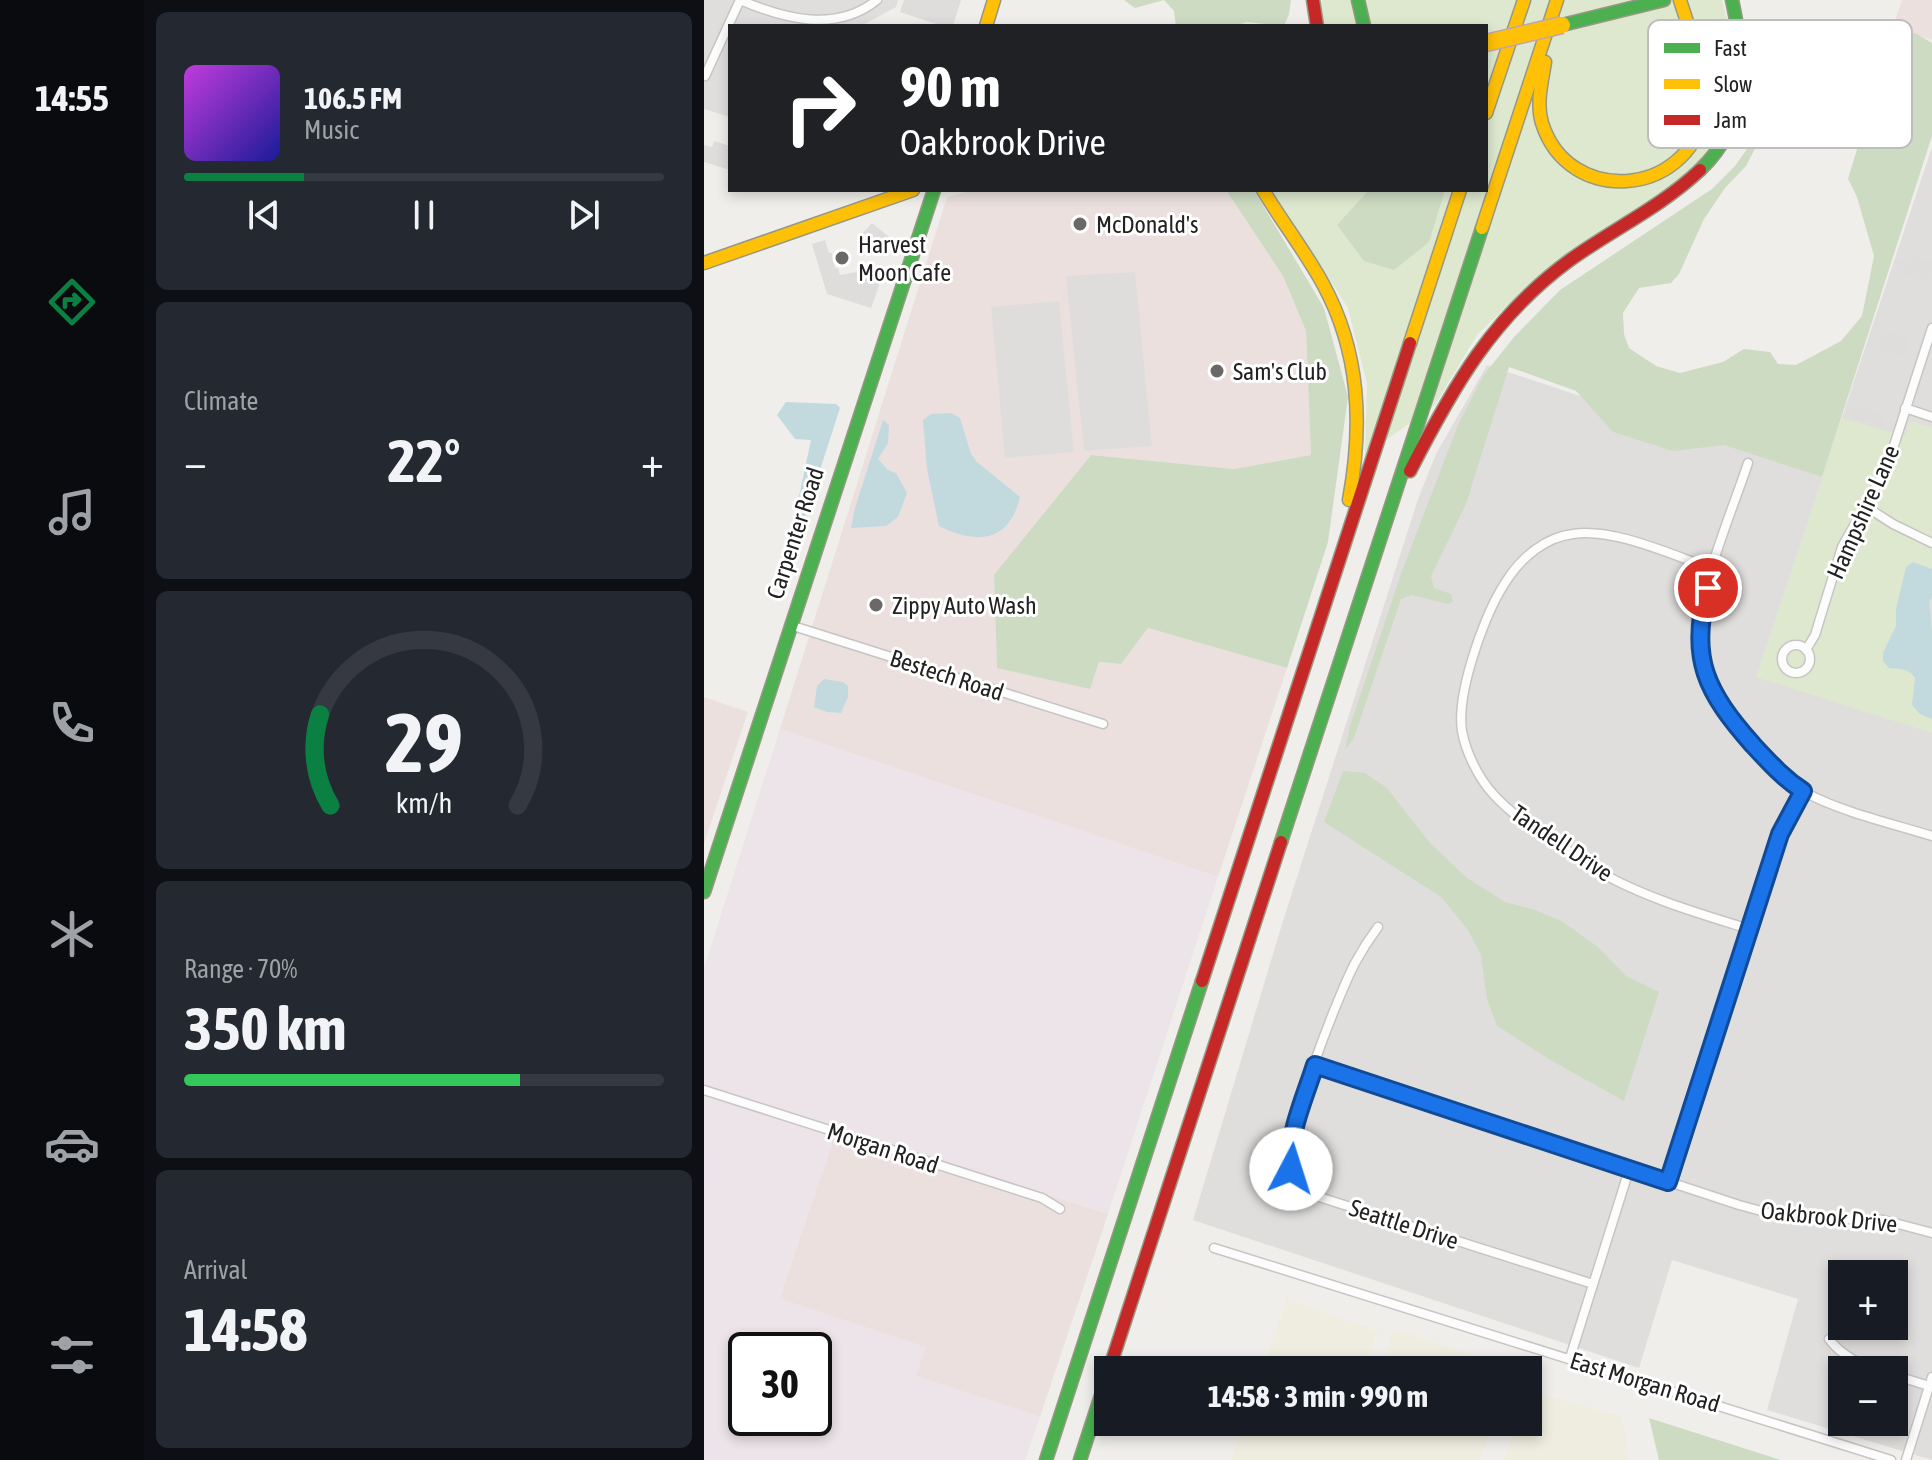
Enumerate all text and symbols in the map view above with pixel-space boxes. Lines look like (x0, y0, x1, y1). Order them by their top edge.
legend (1648, 20, 1912, 148)
text: Fast (1714, 35, 1747, 61)
text: 90 m (900, 55, 1001, 119)
icon: right (768, 56, 872, 160)
text: Slow (1714, 71, 1752, 97)
text: 14:55 (35, 77, 109, 119)
text: 106.5 FM (304, 81, 402, 115)
text: Jam (1714, 107, 1747, 133)
text: Music (304, 115, 359, 145)
text: Oakbrook Drive (900, 121, 1106, 163)
icon: previous (242, 193, 286, 237)
icon: pause (402, 193, 446, 237)
icon: next (562, 193, 606, 237)
place label: McDonald's (1096, 211, 1198, 238)
marker: McDonald's (1071, 215, 1089, 233)
place label: Harvest Moon Cafe (858, 231, 951, 286)
marker: Harvest Moon Cafe (833, 249, 851, 267)
icon: directions (44, 274, 100, 330)
place label: Sam's Club (1233, 358, 1327, 385)
marker: Sam's Club (1208, 362, 1226, 380)
text: Climate (184, 386, 258, 416)
text: 22° (388, 426, 460, 495)
text: − (184, 436, 207, 486)
text: + (641, 436, 664, 486)
street label: Hampshire Lane (1821, 441, 1905, 583)
street label: Carpenter Road (761, 464, 829, 602)
icon: music (44, 484, 100, 540)
pin (1674, 554, 1742, 622)
icon: arrive (1686, 566, 1730, 610)
place label: Zippy Auto Wash (892, 592, 1037, 619)
marker: Zippy Auto Wash (867, 596, 885, 614)
street label: Bestech Road (887, 644, 1007, 706)
text: 29 (385, 694, 463, 790)
icon: phone (44, 695, 100, 751)
text: km/h (396, 786, 452, 819)
street label: Tandell Drive (1506, 799, 1618, 887)
icon: climate (44, 906, 100, 962)
text: Range · 70% (184, 954, 297, 984)
text: 350 km (184, 994, 346, 1063)
icon: car (44, 1116, 100, 1172)
street label: Morgan Road (824, 1117, 942, 1179)
position arrow (1249, 1127, 1333, 1211)
street label: Seattle Drive (1346, 1194, 1462, 1254)
street label: Oakbrook Drive (1759, 1196, 1899, 1238)
text: Arrival (184, 1255, 248, 1285)
map controls (1828, 1260, 1908, 1436)
button: + (1828, 1260, 1908, 1340)
text: 14:58 (184, 1295, 307, 1364)
icon: filters (44, 1327, 100, 1383)
speed limit sign: 30 (728, 1332, 832, 1436)
street label: East Morgan Road (1567, 1346, 1723, 1418)
button: − (1828, 1356, 1908, 1436)
text: 14:58 · 3 min · 990 m (1208, 1379, 1428, 1413)

